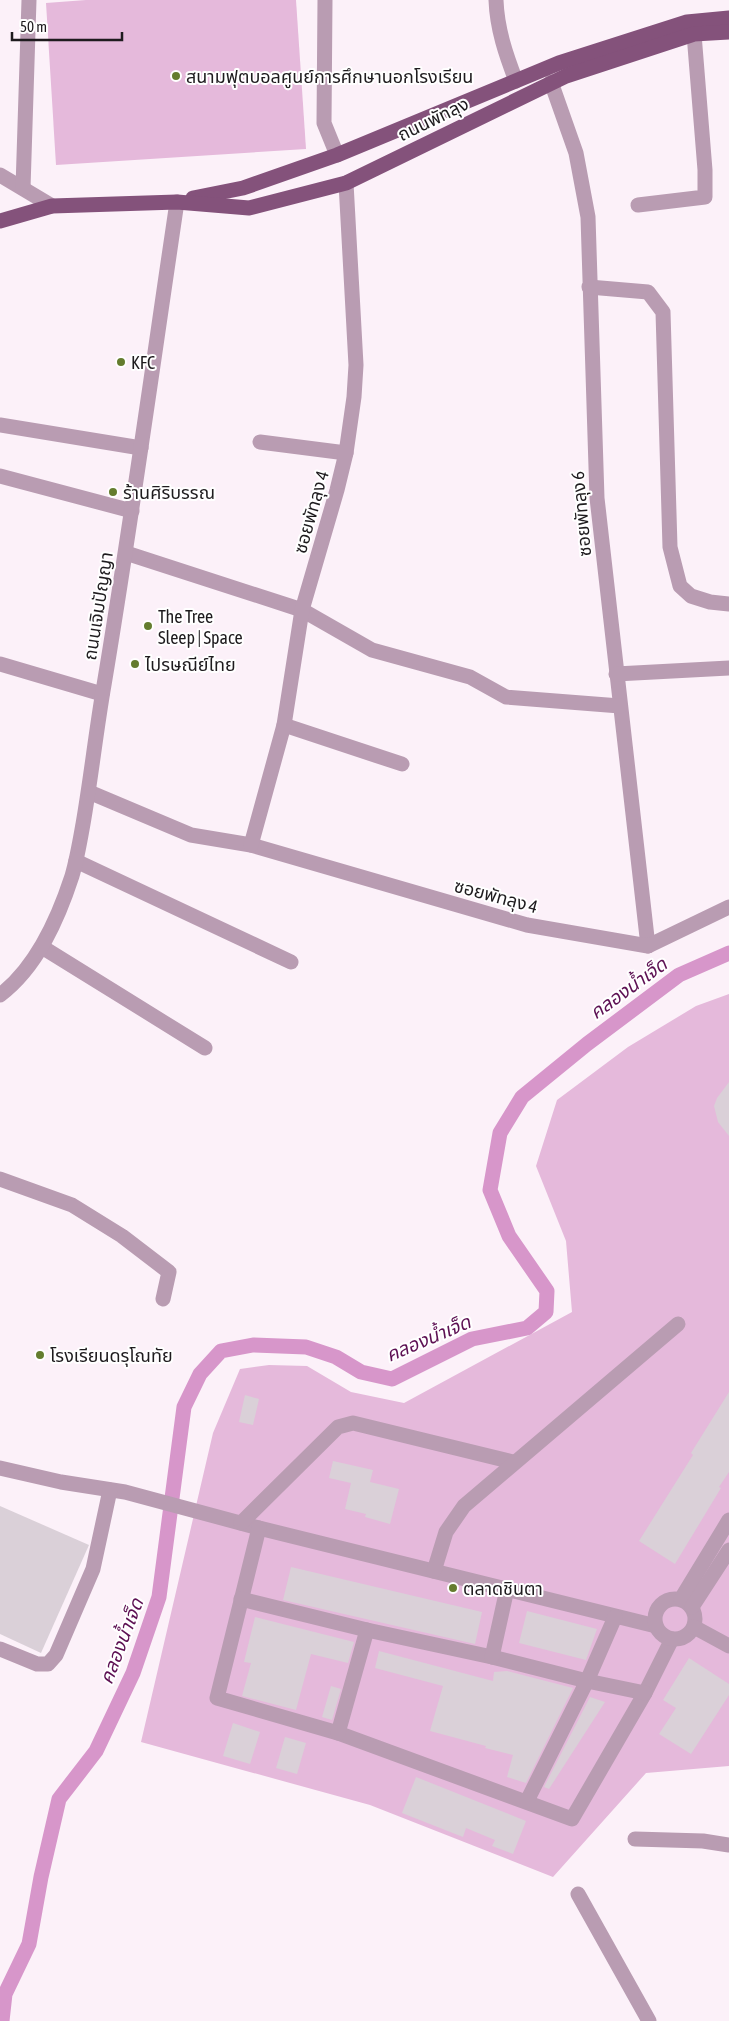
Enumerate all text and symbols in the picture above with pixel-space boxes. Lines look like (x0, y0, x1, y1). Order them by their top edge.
scale bar (12, 10, 122, 42)
text: 50 m (20, 18, 47, 35)
place label: สนามฟุตบอลศูนย์การศึกษานอกโรงเรียน (186, 66, 473, 89)
marker: สนามฟุตบอลศูนย์การศึกษานอกโรงเรียน (170, 70, 182, 82)
street label: ถนนพัทลุง (394, 93, 472, 146)
place label: KFC (131, 352, 155, 373)
marker: KFC (115, 356, 127, 368)
street label: ซอยพัทลุง 4 (289, 468, 334, 556)
street label: ซอยพัทลุง 6 (567, 470, 596, 557)
place label: ร้านศิริบรรณ (123, 482, 215, 503)
marker: ร้านศิริบรรณ (107, 486, 119, 498)
street label: ถนนเจิมปัญญา (79, 550, 117, 662)
place label: The Tree Sleep | Space (158, 606, 243, 648)
marker: The Tree Sleep | Space (142, 620, 154, 632)
place label: ไปรษณีย์ไทย (144, 654, 236, 675)
marker: ไปรษณีย์ไทย (129, 658, 141, 670)
street label: ซอยพัทลุง 4 (452, 875, 540, 918)
water label: คลองน้ำเจ็ด (584, 950, 672, 1023)
water label: คลองน้ำเจ็ด (382, 1308, 475, 1366)
place label: โรงเรียนดรุโณทัย (50, 1345, 173, 1367)
marker: โรงเรียนดรุโณทัย (34, 1349, 46, 1361)
place label: ตลาดชินตา (463, 1578, 543, 1599)
marker: ตลาดชินตา (447, 1582, 459, 1594)
water label: คลองน้ำเจ็ด (93, 1593, 148, 1687)

